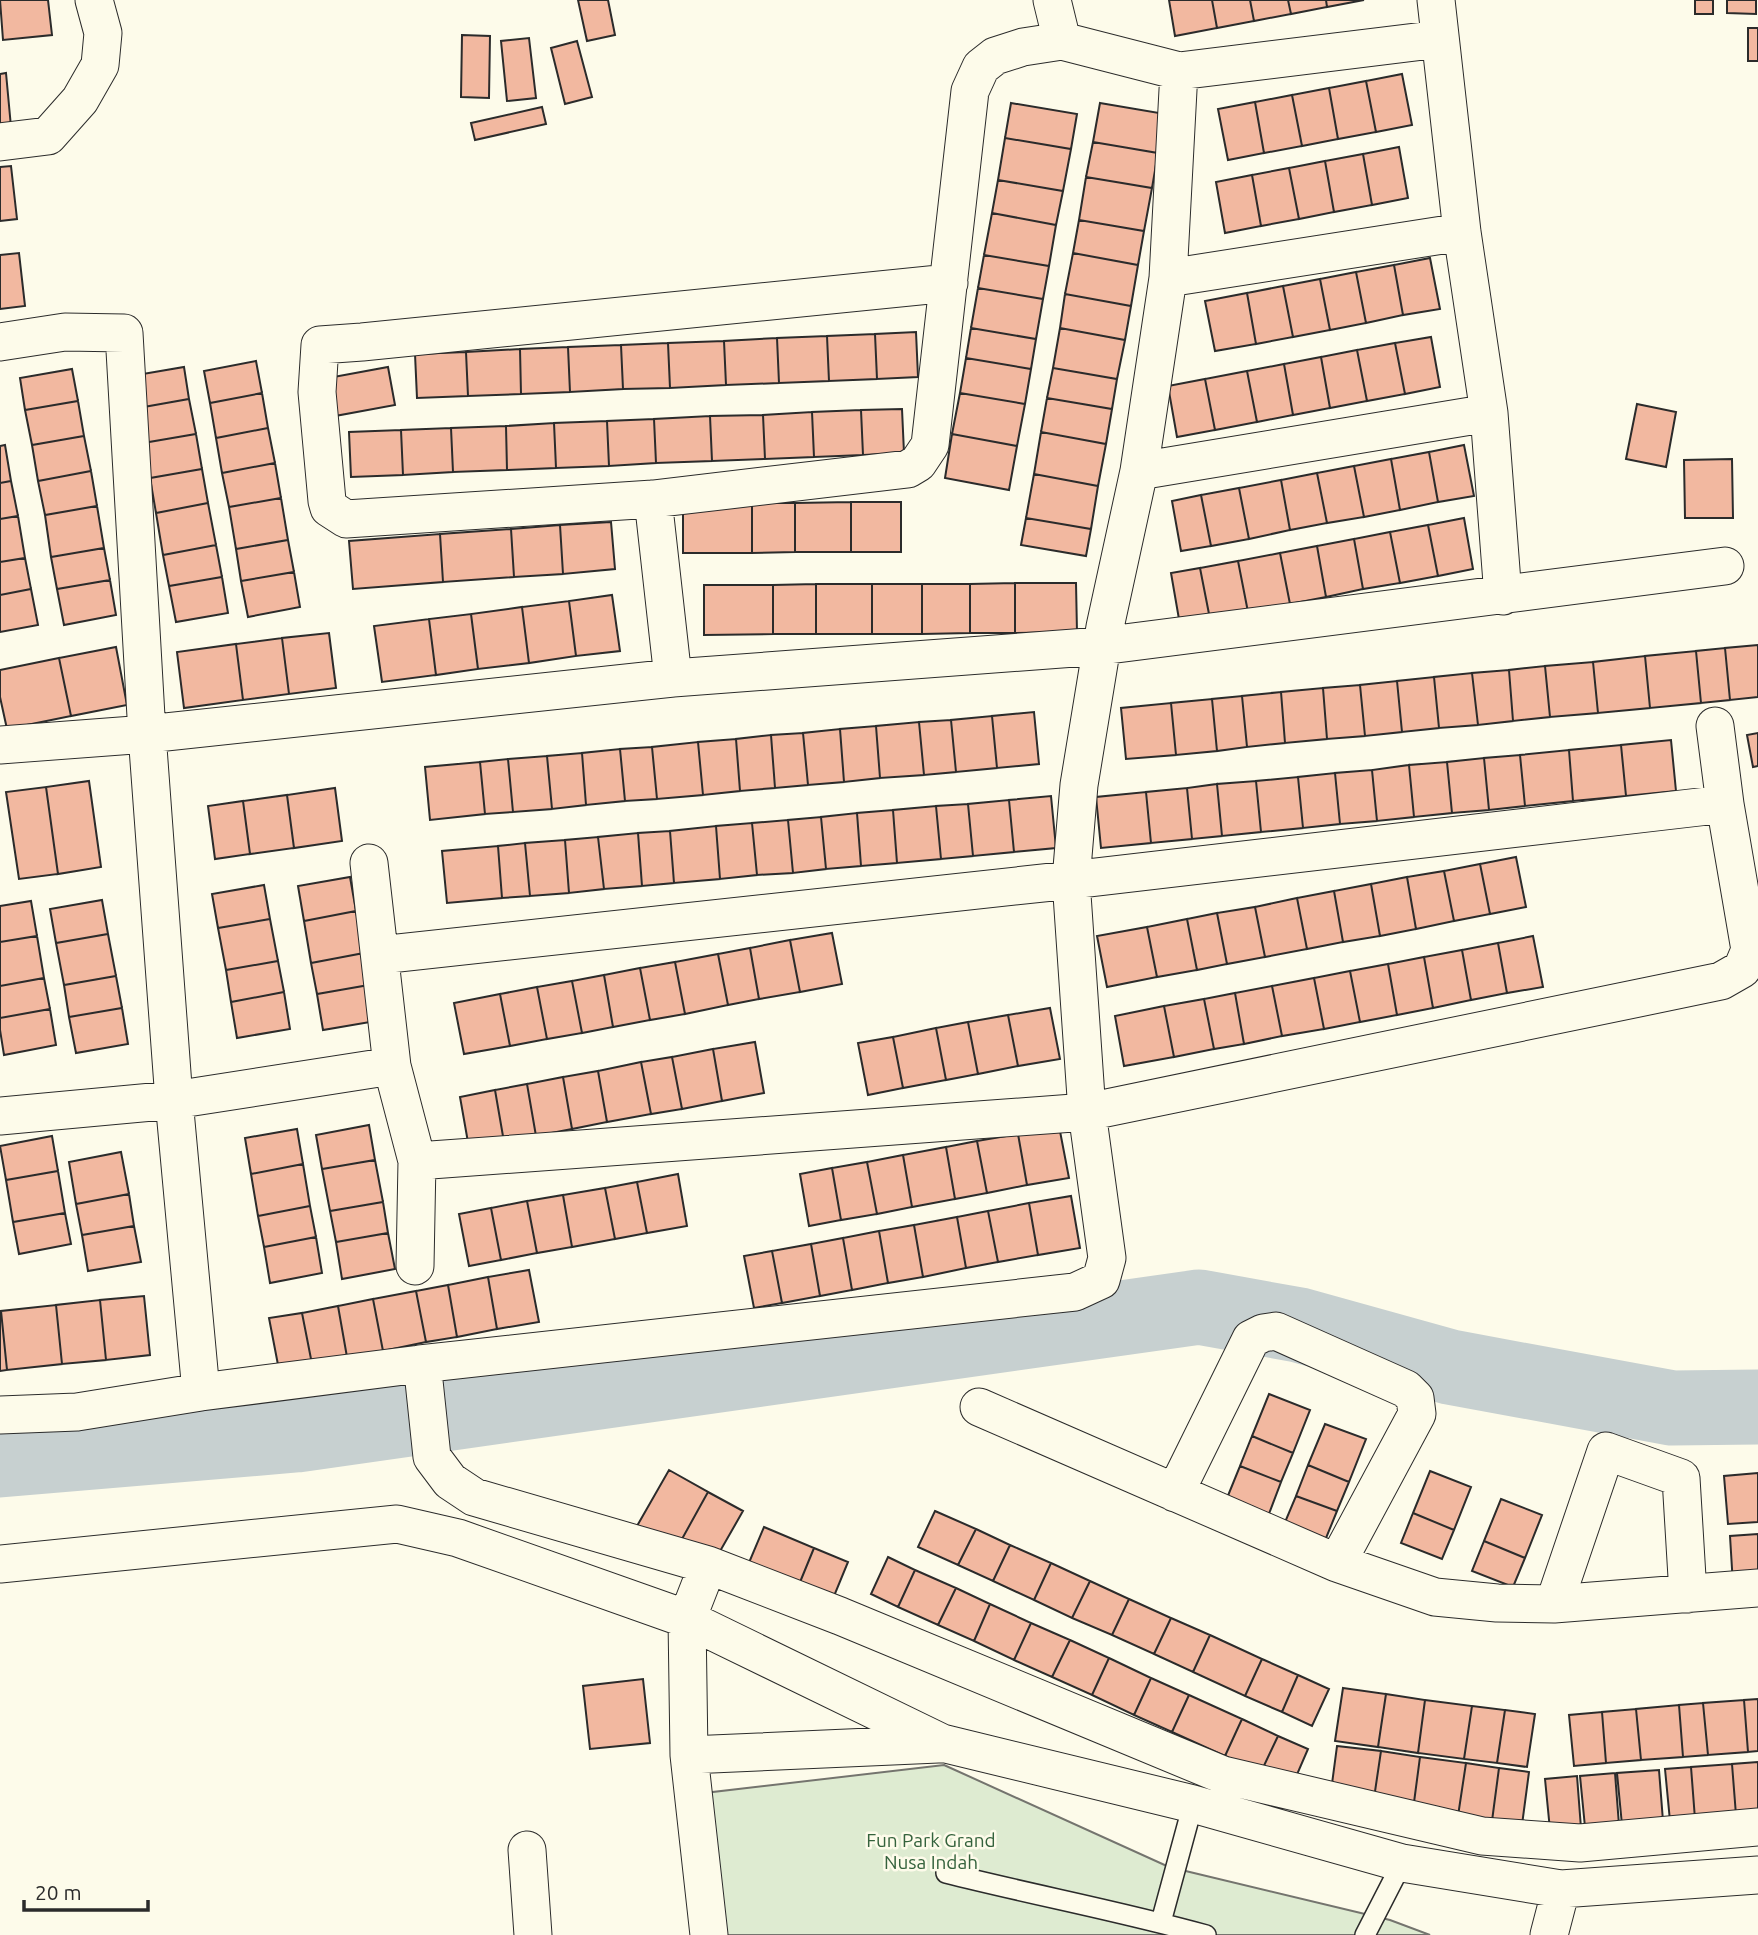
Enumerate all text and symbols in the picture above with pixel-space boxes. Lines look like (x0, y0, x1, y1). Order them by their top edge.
park label: Fun Park Grand Nusa Indah (866, 1829, 996, 1873)
scale bar (24, 1868, 149, 1912)
text: 20 m (35, 1880, 82, 1904)

